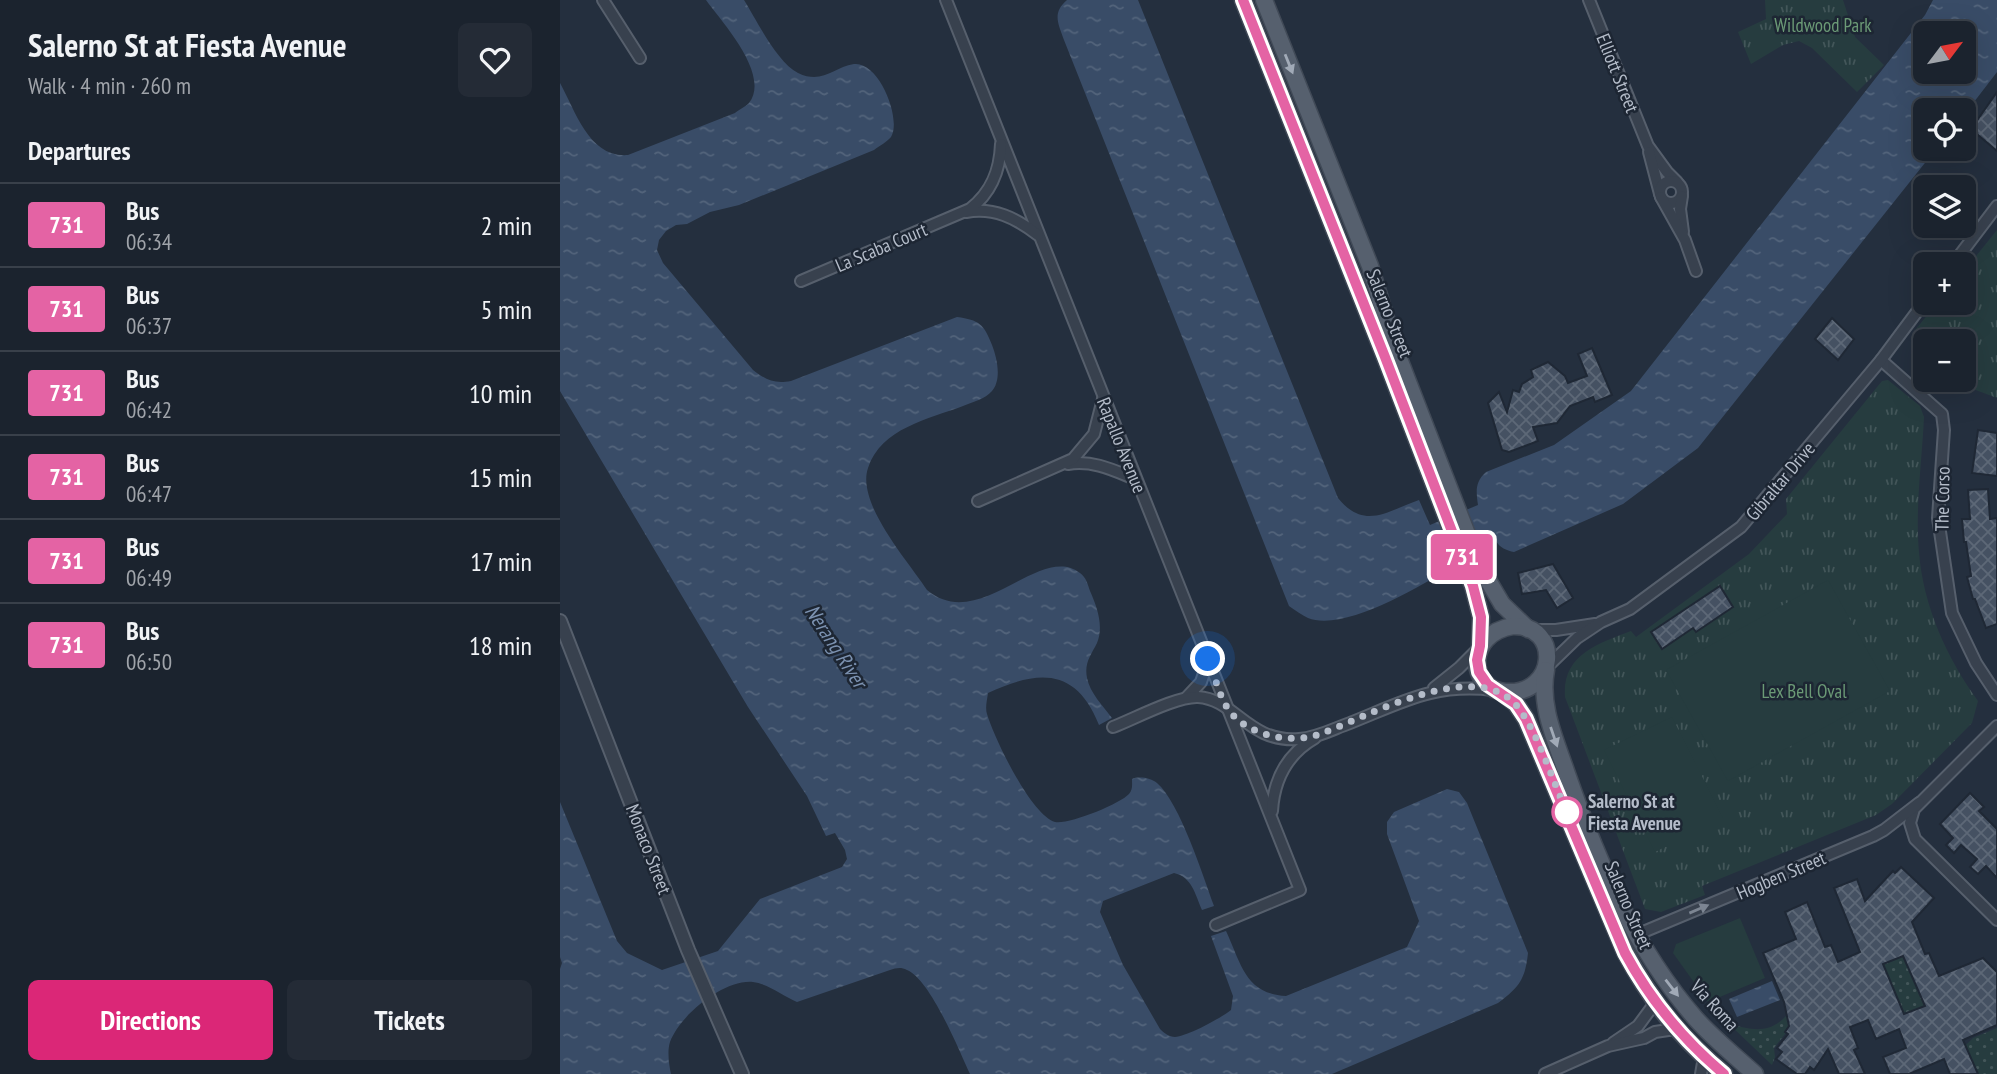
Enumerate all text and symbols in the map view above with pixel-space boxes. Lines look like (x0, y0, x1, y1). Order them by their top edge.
park label: Wildwood Park (1774, 13, 1872, 37)
north arrow (1913, 21, 1976, 84)
map controls (1913, 21, 1976, 392)
text: Salerno St at Fiesta Avenue (28, 23, 347, 66)
button: heart (458, 23, 532, 97)
street label: Elliott Street (1591, 30, 1645, 117)
one-way arrow (1284, 53, 1295, 74)
text: Walk · 4 min · 260 m (28, 71, 191, 100)
button: locate (1913, 98, 1976, 161)
text: Departures (28, 134, 131, 167)
button: layers (1913, 175, 1976, 238)
text: Bus (126, 194, 159, 227)
text: 731 (49, 209, 84, 240)
text: 2 min (481, 209, 532, 242)
street label: La Scaba Court (832, 217, 931, 277)
text: 06:34 (126, 227, 172, 256)
button: + (1913, 252, 1976, 315)
street label: Salerno Street (1361, 265, 1419, 361)
text: Bus (126, 278, 159, 311)
text: 731 (49, 293, 84, 324)
text: 5 min (481, 293, 532, 326)
text: 06:37 (126, 311, 172, 340)
button: − (1913, 329, 1976, 392)
text: Bus (126, 362, 159, 395)
text: 731 (49, 377, 84, 408)
text: 10 min (469, 377, 532, 410)
street label: Rapallo Avenue (1092, 394, 1152, 497)
text: 06:42 (126, 395, 172, 424)
street label: Gibraltar Drive (1740, 437, 1820, 525)
text: Bus (126, 446, 159, 479)
text: 731 (49, 461, 84, 492)
text: 15 min (469, 461, 532, 494)
street label: The Corso (1929, 466, 1955, 532)
text: 06:47 (126, 479, 172, 508)
text: Bus (126, 530, 159, 563)
line badge: 731 (1422, 534, 1502, 580)
text: 731 (1445, 541, 1479, 572)
text: 731 (49, 545, 84, 576)
text: 17 min (470, 545, 532, 578)
text: 06:49 (126, 563, 172, 592)
water label: Nerang River (799, 599, 875, 696)
text: Bus (126, 614, 159, 647)
text: 731 (49, 629, 84, 660)
text: 18 min (469, 629, 532, 662)
your location (1190, 641, 1225, 676)
text: 06:50 (126, 647, 172, 676)
park label: Lex Bell Oval (1761, 679, 1847, 703)
one-way arrow (1549, 726, 1560, 747)
place label: Salerno St at Fiesta Avenue (1588, 789, 1681, 835)
marker: Salerno St at Fiesta Avenue (1552, 797, 1582, 827)
street label: Monaco Street (621, 801, 677, 898)
street label: Hogben Street (1733, 845, 1830, 904)
street label: Salerno Street (1600, 857, 1659, 953)
one-way arrow (1689, 903, 1709, 915)
street label: Via Roma (1685, 974, 1744, 1036)
one-way arrow (1665, 979, 1680, 997)
button: Directions (28, 980, 273, 1060)
button: Tickets (287, 980, 532, 1060)

